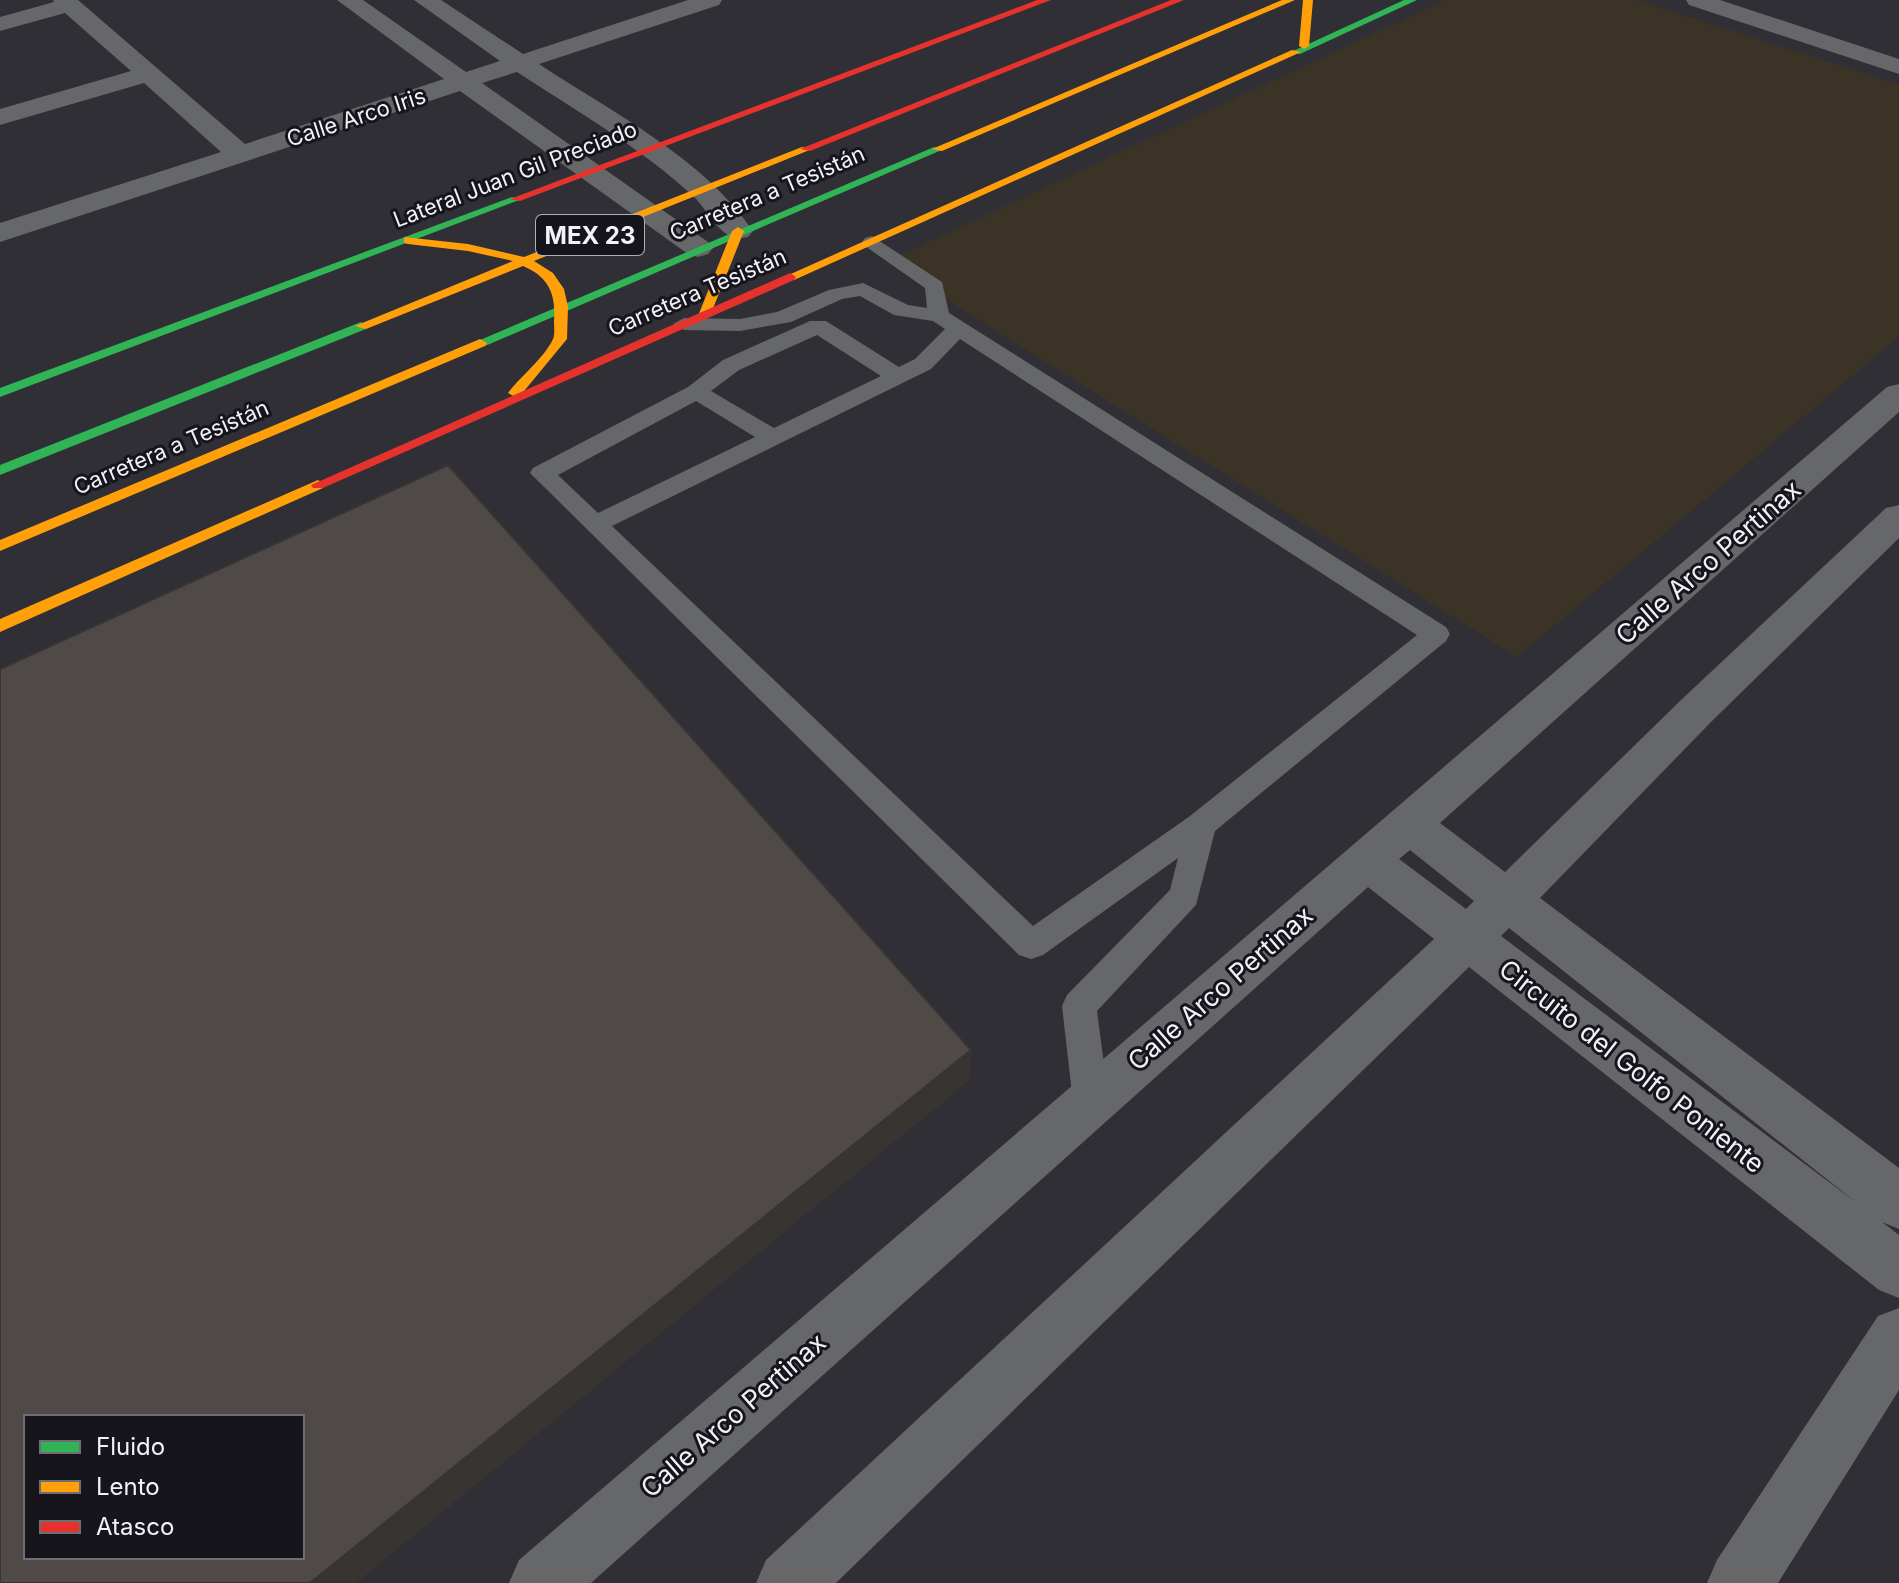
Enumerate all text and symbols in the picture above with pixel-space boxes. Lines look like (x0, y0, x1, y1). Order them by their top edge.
street label: Calle Arco Iris (283, 82, 429, 152)
street label: Lateral Juan Gil Preciado (390, 115, 640, 233)
street label: Carretera a Tesistán (666, 140, 868, 246)
road number: MEX 23 (536, 215, 644, 255)
street label: Carretera Tesistán (604, 243, 790, 341)
street label: Carretera a Tesistán (70, 394, 272, 500)
street label: Calle Arco Pertinax (1609, 473, 1807, 651)
street label: Calle Arco Pertinax (1121, 899, 1319, 1077)
street label: Circuito del Golfo Poniente (1493, 953, 1771, 1179)
street label: Calle Arco Pertinax (634, 1326, 832, 1504)
legend (24, 1415, 304, 1559)
text: Fluido (96, 1432, 165, 1461)
text: Lento (96, 1472, 160, 1501)
text: Atasco (96, 1512, 174, 1541)

